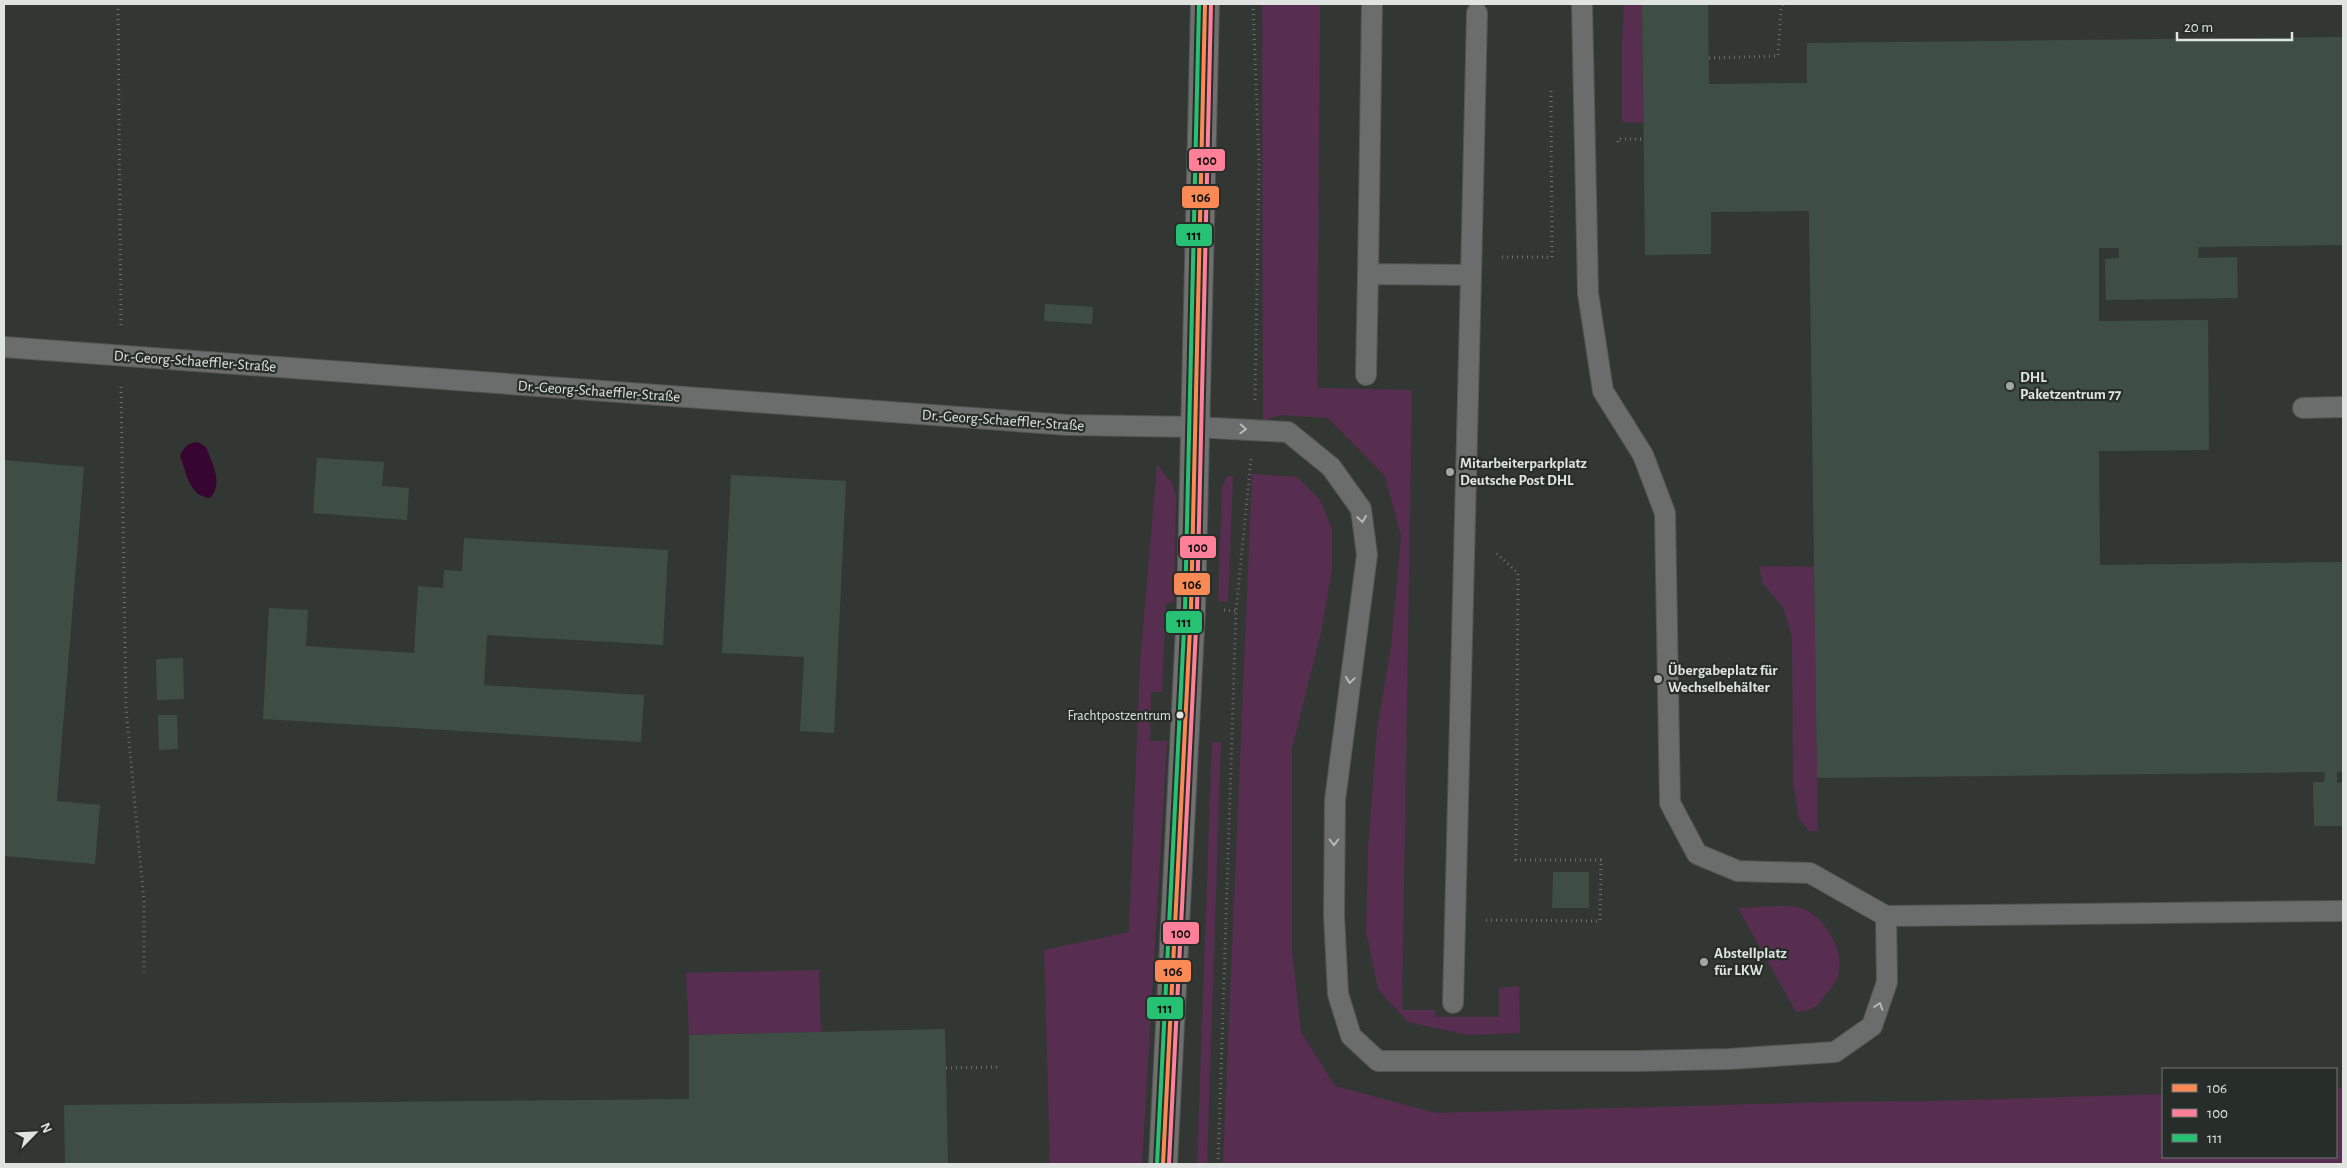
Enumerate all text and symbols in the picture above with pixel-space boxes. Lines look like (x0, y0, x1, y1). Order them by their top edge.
scale bar (2177, 10, 2292, 42)
text: 20 m (2184, 20, 2213, 35)
line badge: 100 (1188, 148, 1226, 172)
text: 100 (1197, 154, 1217, 168)
line badge: 106 (1181, 185, 1220, 209)
text: 106 (1191, 191, 1211, 205)
line badge: 111 (1175, 223, 1213, 247)
text: 111 (1186, 229, 1202, 243)
street label: Dr.-Georg-Schaeffler-Straße (113, 348, 277, 375)
place label: DHL Paketzentrum 77 (2020, 370, 2122, 402)
street label: Dr.-Georg-Schaeffler-Straße (517, 378, 681, 405)
marker: DHL Paketzentrum 77 (2004, 380, 2016, 392)
street label: Dr.-Georg-Schaeffler-Straße (921, 407, 1085, 434)
one-way arrow (1240, 424, 1248, 435)
place label: Mitarbeiterparkplatz Deutsche Post DHL (1460, 456, 1587, 488)
marker: Mitarbeiterparkplatz Deutsche Post DHL (1444, 466, 1456, 478)
one-way arrow (1356, 516, 1367, 524)
line badge: 100 (1179, 535, 1217, 559)
text: 100 (1188, 541, 1208, 555)
line badge: 106 (1173, 572, 1211, 596)
text: 106 (1182, 578, 1202, 592)
line badge: 111 (1165, 610, 1203, 634)
text: 111 (1176, 616, 1192, 630)
place label: Übergabeplatz für Wechselbehälter (1668, 662, 1778, 695)
marker: Übergabeplatz für Wechselbehälter (1652, 673, 1664, 685)
one-way arrow (1345, 676, 1355, 685)
place label: Frachtpostzentrum (1067, 709, 1171, 723)
marker: Frachtpostzentrum (1175, 710, 1185, 720)
one-way arrow (1329, 838, 1340, 846)
line badge: 100 (1162, 921, 1200, 945)
text: 100 (1171, 927, 1191, 941)
place label: Abstellplatz für LKW (1714, 946, 1787, 978)
marker: Abstellplatz für LKW (1698, 956, 1710, 968)
line badge: 106 (1154, 959, 1192, 983)
text: 106 (1163, 965, 1183, 979)
line badge: 111 (1146, 996, 1184, 1020)
text: 111 (1157, 1002, 1173, 1016)
one-way arrow (1873, 1003, 1883, 1011)
legend (2162, 1068, 2337, 1158)
text: 106 (2207, 1081, 2227, 1096)
text: 100 (2207, 1106, 2228, 1121)
north arrow (10, 1108, 60, 1158)
text: N (38, 1121, 54, 1135)
text: 111 (2207, 1131, 2222, 1146)

